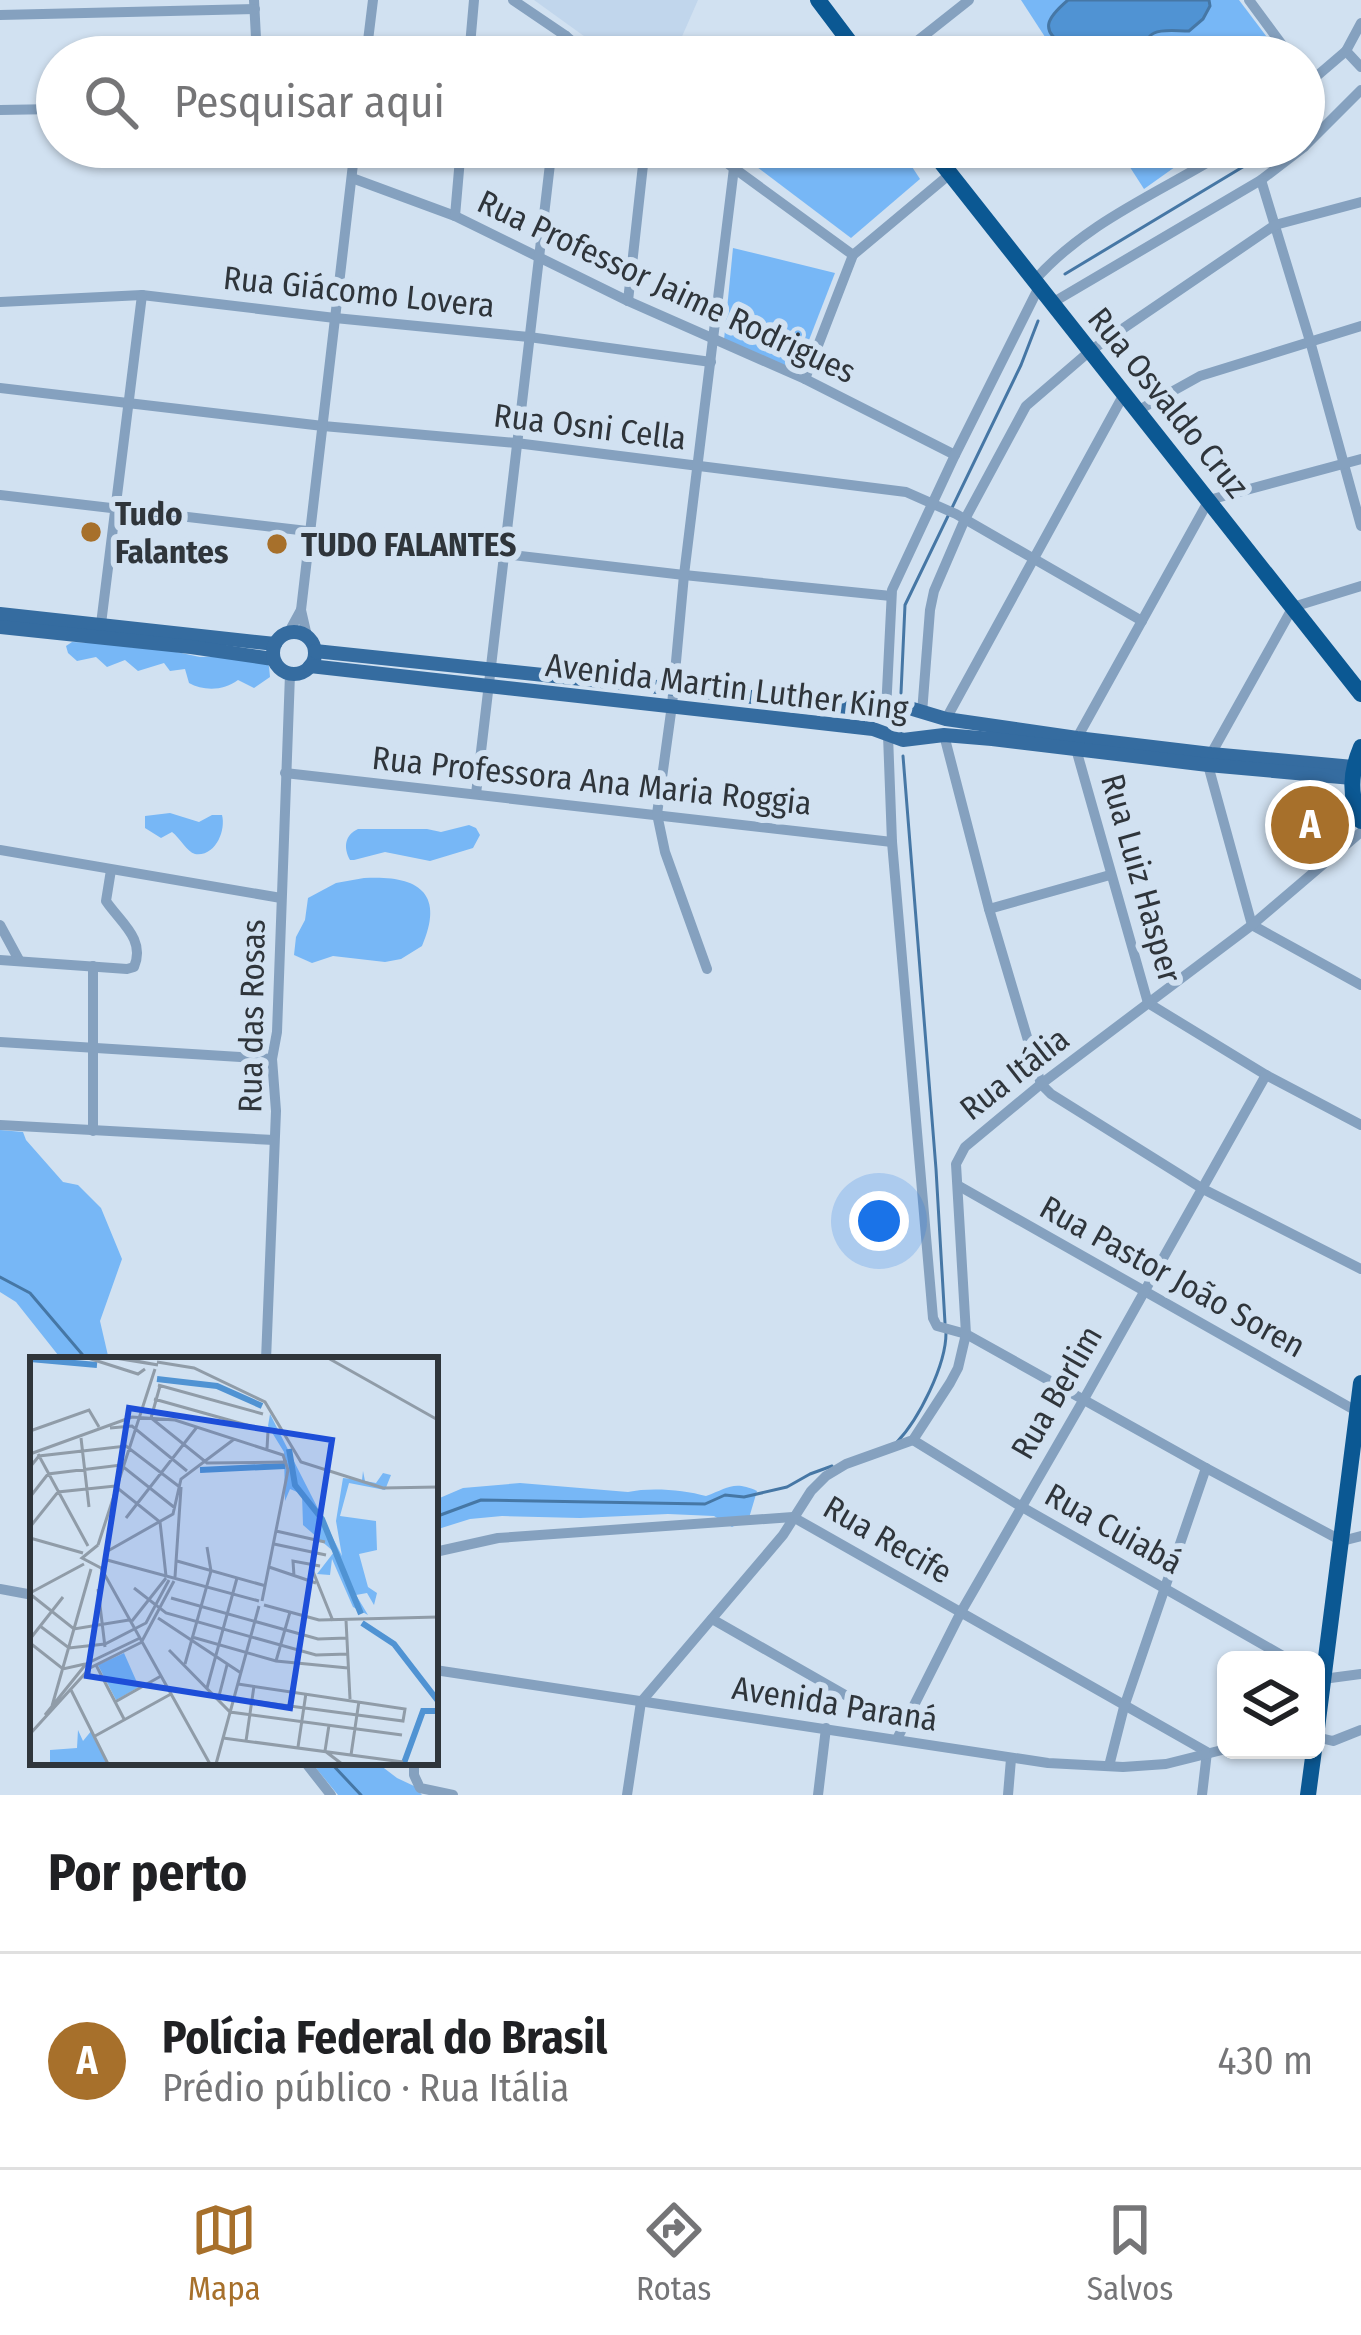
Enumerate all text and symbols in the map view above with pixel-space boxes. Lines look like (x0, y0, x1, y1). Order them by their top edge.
search box (36, 36, 1325, 168)
icon: search (78, 69, 144, 135)
text: Pesquisar aqui (174, 75, 445, 129)
street label: Rua Professor Jaime Rodrigues (471, 182, 862, 392)
street label: Rua Giácomo Lovera (221, 258, 497, 326)
street label: Rua Osvaldo Cruz (1079, 299, 1257, 506)
street label: Rua Osni Cella (492, 395, 688, 459)
place label: Tudo Falantes (115, 494, 228, 572)
marker: Tudo Falantes (78, 519, 104, 545)
place label: TUDO FALANTES (301, 525, 516, 565)
marker: TUDO FALANTES (264, 531, 290, 557)
street label: Avenida Martin Luther King (543, 645, 911, 729)
street label: Rua Professora Ana Maria Roggia (370, 738, 814, 824)
street label: Rua Luiz Hasper (1092, 769, 1190, 988)
pin: A (1271, 780, 1349, 870)
street label: Rua das Rosas (230, 919, 274, 1113)
street label: Rua Itália (952, 1019, 1077, 1129)
street label: Rua Pastor João Soren (1033, 1187, 1312, 1366)
your location (849, 1191, 909, 1251)
street label: Rua Berlim (1003, 1319, 1111, 1466)
inset map (30, 1357, 438, 1765)
street label: Rua Cuiabá (1038, 1475, 1189, 1583)
street label: Rua Recife (816, 1487, 959, 1593)
map controls (1217, 1651, 1325, 1759)
button: layers (1217, 1651, 1325, 1759)
street label: Avenida Paraná (729, 1668, 940, 1740)
text: Por perto (48, 1842, 247, 1904)
text: Polícia Federal do Brasil (162, 2011, 607, 2065)
text: A (76, 2038, 98, 2084)
text: 430 m (1218, 2038, 1313, 2084)
text: Prédio público · Rua Itália (162, 2065, 569, 2111)
tab: Mapa (188, 2197, 261, 2309)
tab: Rotas (636, 2197, 711, 2309)
tab: Salvos (1087, 2197, 1173, 2309)

